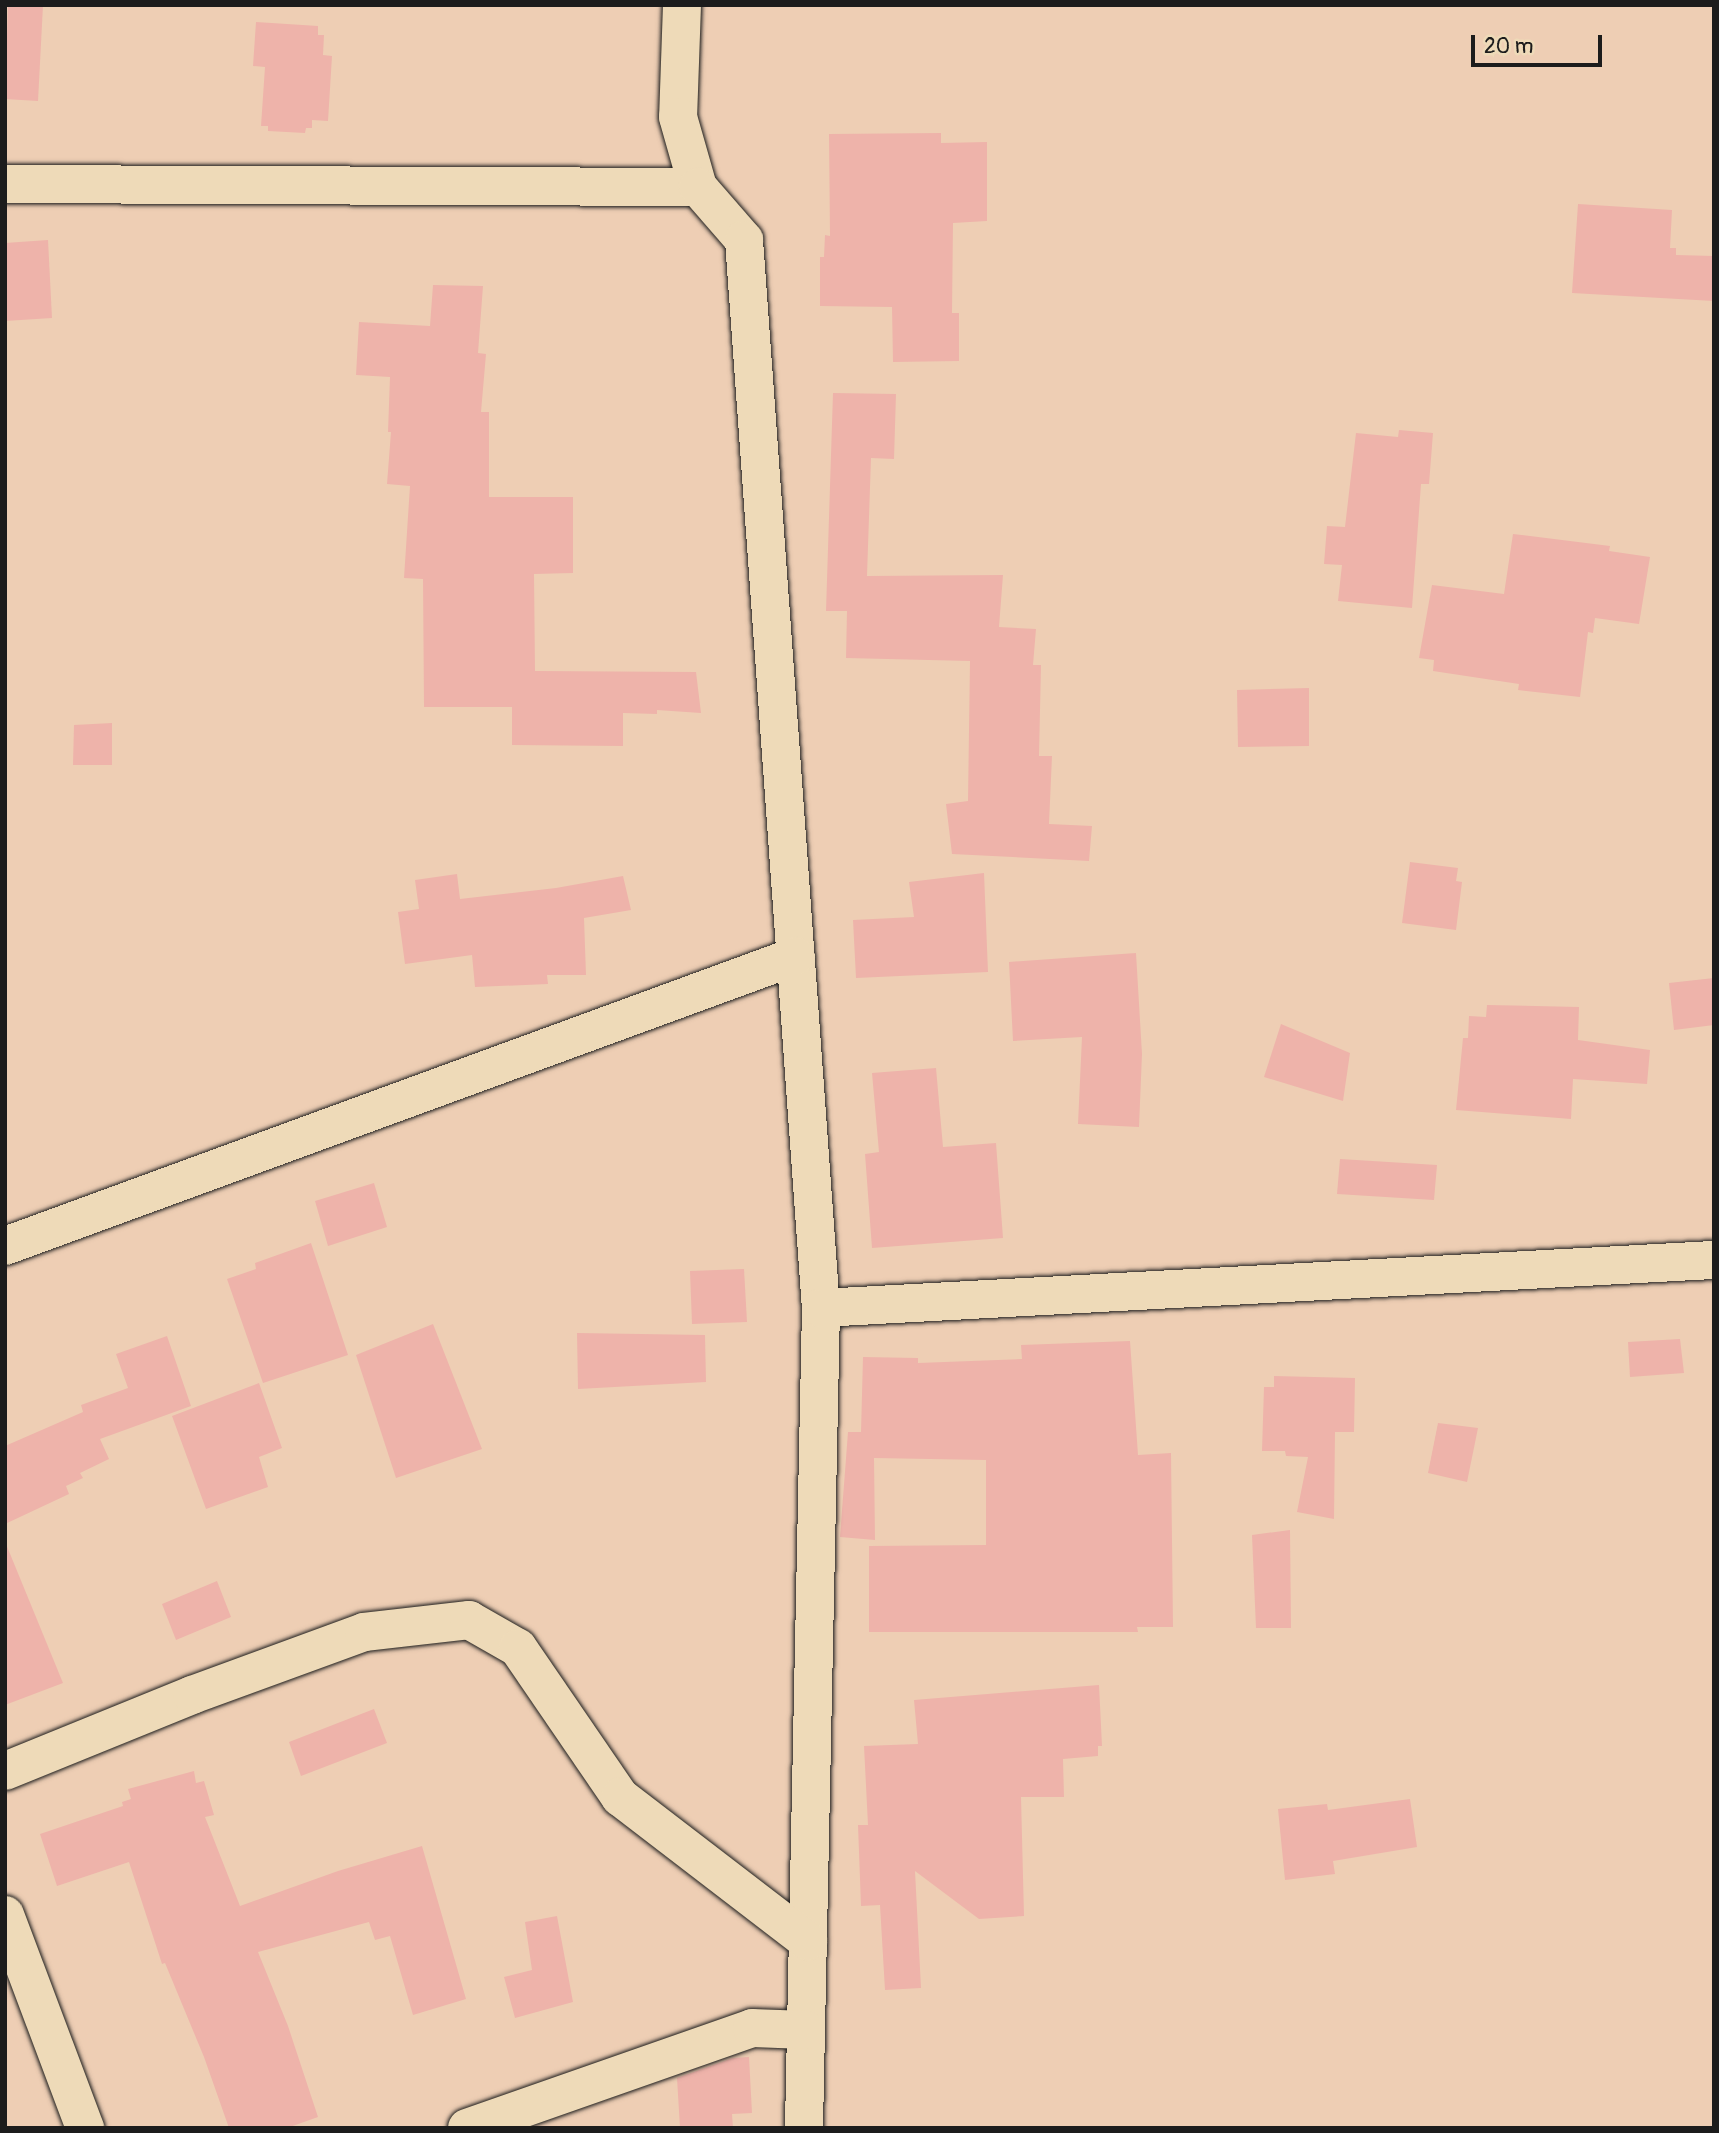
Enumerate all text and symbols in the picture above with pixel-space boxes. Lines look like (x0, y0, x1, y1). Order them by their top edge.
scale bar (1474, 21, 1605, 65)
text: 20 m (1484, 33, 1533, 60)

